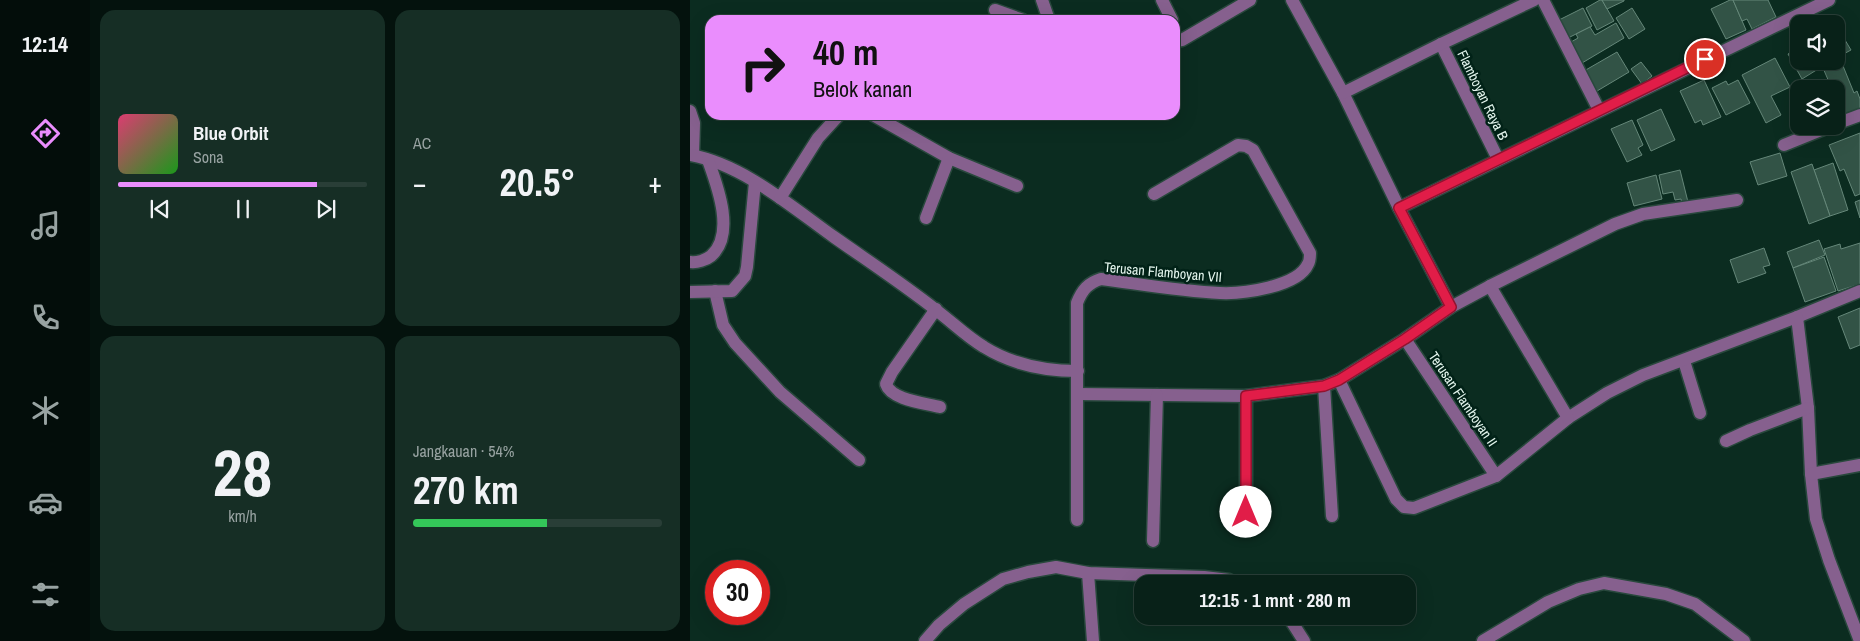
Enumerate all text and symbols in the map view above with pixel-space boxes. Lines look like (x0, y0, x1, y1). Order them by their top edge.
map controls (1790, 15, 1845, 135)
button: sound (1790, 15, 1845, 70)
text: 12:14 (22, 29, 68, 59)
text: 40 m (813, 29, 878, 76)
icon: right (730, 35, 795, 100)
pin (1684, 38, 1726, 80)
icon: arrive (1691, 45, 1719, 73)
street label: Flamboyan Raya B (1454, 47, 1513, 143)
text: Belok kanan (813, 74, 912, 104)
button: layers (1790, 80, 1845, 135)
icon: directions (28, 116, 63, 151)
text: Blue Orbit (193, 120, 268, 146)
text: AC (413, 132, 431, 154)
text: Sona (193, 146, 224, 168)
text: 20.5° (500, 157, 575, 208)
text: − (413, 164, 426, 202)
text: + (649, 164, 662, 202)
icon: previous (146, 195, 174, 223)
icon: pause (229, 195, 257, 223)
icon: next (312, 195, 340, 223)
icon: music (28, 208, 63, 243)
street label: Terusan Flamboyan VII (1103, 258, 1223, 286)
icon: phone (28, 300, 63, 335)
street label: Terusan Flamboyan II (1425, 348, 1501, 450)
icon: climate (28, 393, 63, 428)
text: 28 (213, 429, 272, 516)
text: Jangkauan · 54% (413, 440, 514, 462)
text: 270 km (413, 465, 519, 516)
icon: car (28, 485, 63, 520)
position arrow (1219, 485, 1271, 537)
text: km/h (228, 505, 257, 527)
speed limit sign: 30 (705, 560, 770, 625)
icon: filters (28, 577, 63, 612)
text: 12:15 · 1 mnt · 280 m (1199, 587, 1351, 613)

